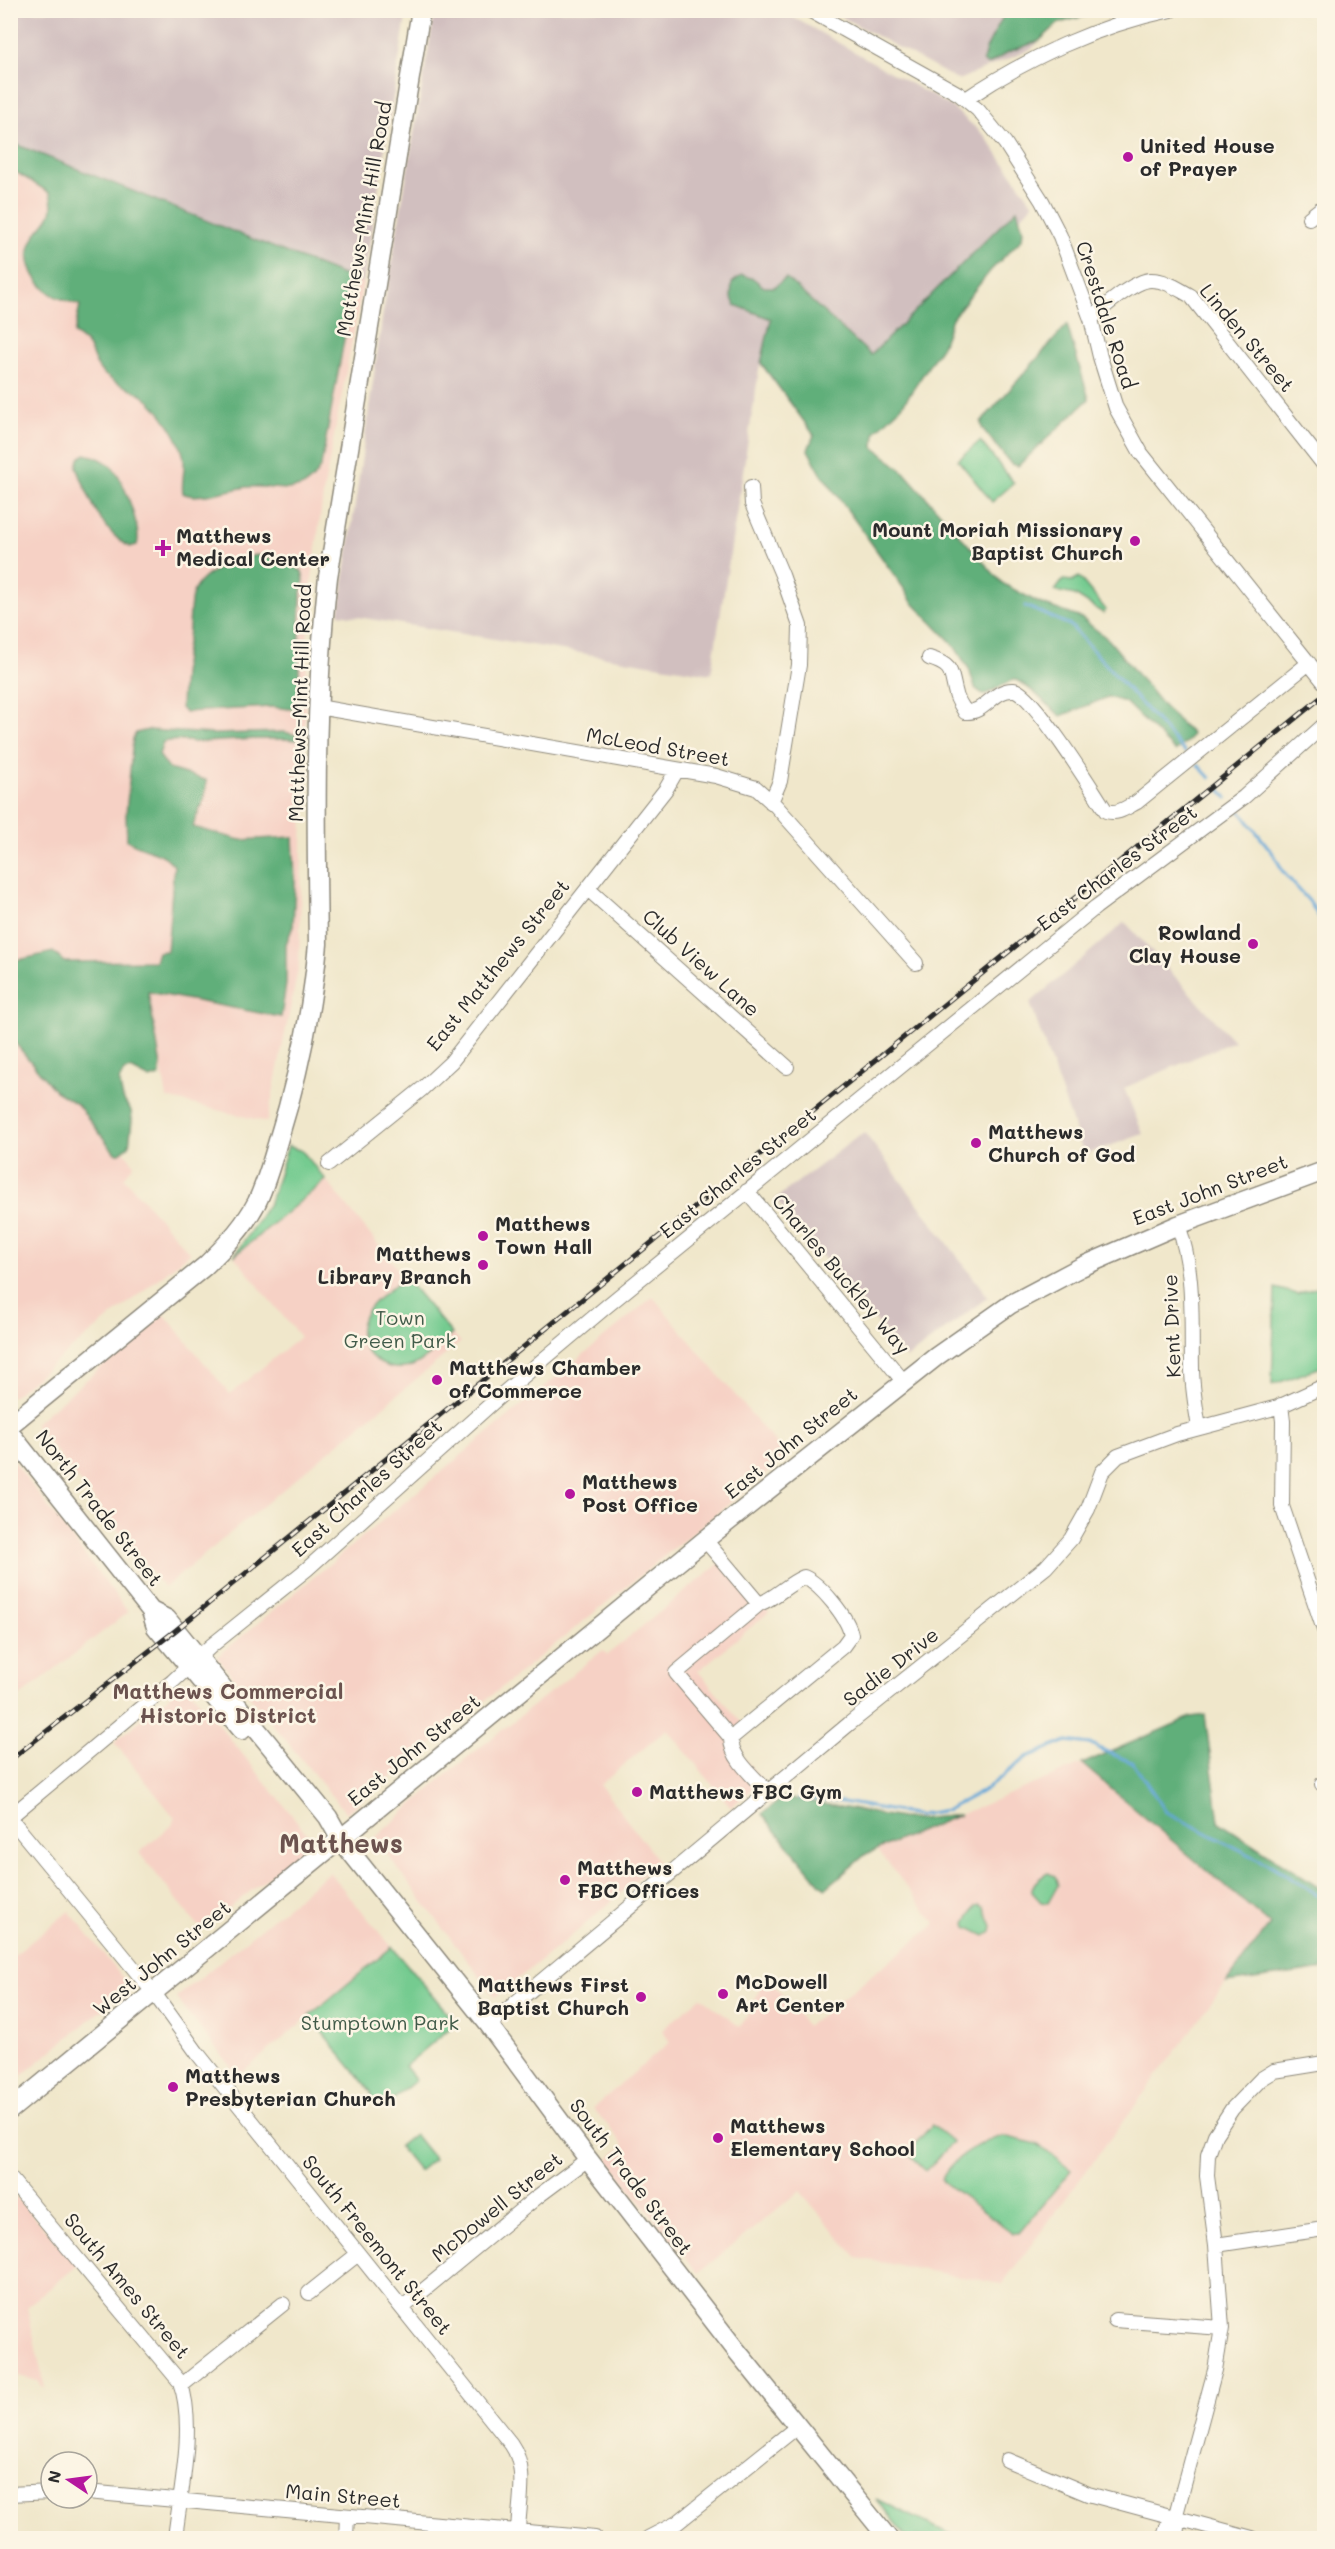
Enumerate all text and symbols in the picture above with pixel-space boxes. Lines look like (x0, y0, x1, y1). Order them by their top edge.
street label: Matthews-Mint Hill Road (330, 99, 397, 338)
place label: United House of Prayer (1140, 132, 1275, 181)
marker: United House of Prayer (1121, 150, 1135, 164)
street label: Crestdale Road (1071, 237, 1143, 392)
street label: Linden Street (1195, 278, 1301, 397)
place label: Mount Moriah Missionary Baptist Church (872, 516, 1123, 565)
place label: Matthews Medical Center (176, 522, 330, 571)
marker: Mount Moriah Missionary Baptist Church (1128, 534, 1142, 548)
marker: Matthews Medical Center (154, 539, 172, 557)
street label: Matthews-Mint Hill Road (282, 583, 316, 823)
street label: McLeod Street (584, 721, 732, 771)
street label: East Charles Street (1031, 798, 1202, 936)
street label: East Matthews Street (420, 873, 575, 1056)
street label: Club View Lane (638, 903, 766, 1022)
place label: Rowland Clay House (1129, 919, 1241, 968)
marker: Rowland Clay House (1246, 937, 1260, 951)
street label: East Charles Street (654, 1101, 821, 1243)
place label: Matthews Church of God (988, 1118, 1136, 1167)
marker: Matthews Church of God (969, 1136, 983, 1150)
street label: East John Street (1128, 1148, 1291, 1231)
street label: Charles Buckley Way (767, 1188, 917, 1359)
place label: Matthews Town Hall (495, 1210, 592, 1259)
marker: Matthews Town Hall (476, 1229, 490, 1243)
place label: Matthews Library Branch (318, 1240, 471, 1289)
marker: Matthews Library Branch (476, 1258, 490, 1272)
street label: Kent Drive (1156, 1274, 1186, 1378)
park label: Town Green Park (344, 1304, 456, 1353)
place label: Matthews Chamber of Commerce (449, 1354, 641, 1403)
marker: Matthews Chamber of Commerce (430, 1373, 444, 1387)
street label: East John Street (718, 1380, 862, 1504)
street label: East Charles Street (286, 1413, 447, 1562)
street label: North Trade Street (30, 1424, 169, 1591)
place label: Matthews Post Office (582, 1468, 698, 1517)
marker: Matthews Post Office (563, 1487, 577, 1501)
street label: Sadie Drive (837, 1621, 943, 1712)
district label: Matthews Commercial Historic District (113, 1677, 343, 1728)
street label: East John Street (341, 1687, 485, 1811)
place label: Matthews FBC Gym (649, 1778, 842, 1804)
marker: Matthews FBC Gym (630, 1785, 644, 1799)
district label: Matthews (279, 1826, 403, 1860)
place label: Matthews FBC Offices (577, 1854, 699, 1903)
marker: Matthews FBC Offices (558, 1873, 572, 1887)
street label: West John Street (87, 1894, 236, 2021)
place label: McDowell Art Center (735, 1968, 845, 2017)
place label: Matthews First Baptist Church (477, 1971, 629, 2020)
marker: McDowell Art Center (716, 1987, 730, 2001)
marker: Matthews First Baptist Church (634, 1990, 648, 2004)
park label: Stumptown Park (301, 2009, 459, 2035)
place label: Matthews Presbyterian Church (185, 2062, 396, 2111)
marker: Matthews Presbyterian Church (166, 2080, 180, 2094)
street label: South Trade Street (564, 2093, 699, 2260)
place label: Matthews Elementary School (730, 2112, 915, 2161)
marker: Matthews Elementary School (711, 2131, 725, 2145)
street label: McDowell Street (426, 2145, 567, 2267)
street label: South Freemont Street (297, 2149, 458, 2340)
street label: South Ames Street (59, 2207, 196, 2364)
north arrow (39, 2450, 99, 2510)
text: N (42, 2468, 65, 2485)
street label: Main Street (284, 2477, 402, 2513)

